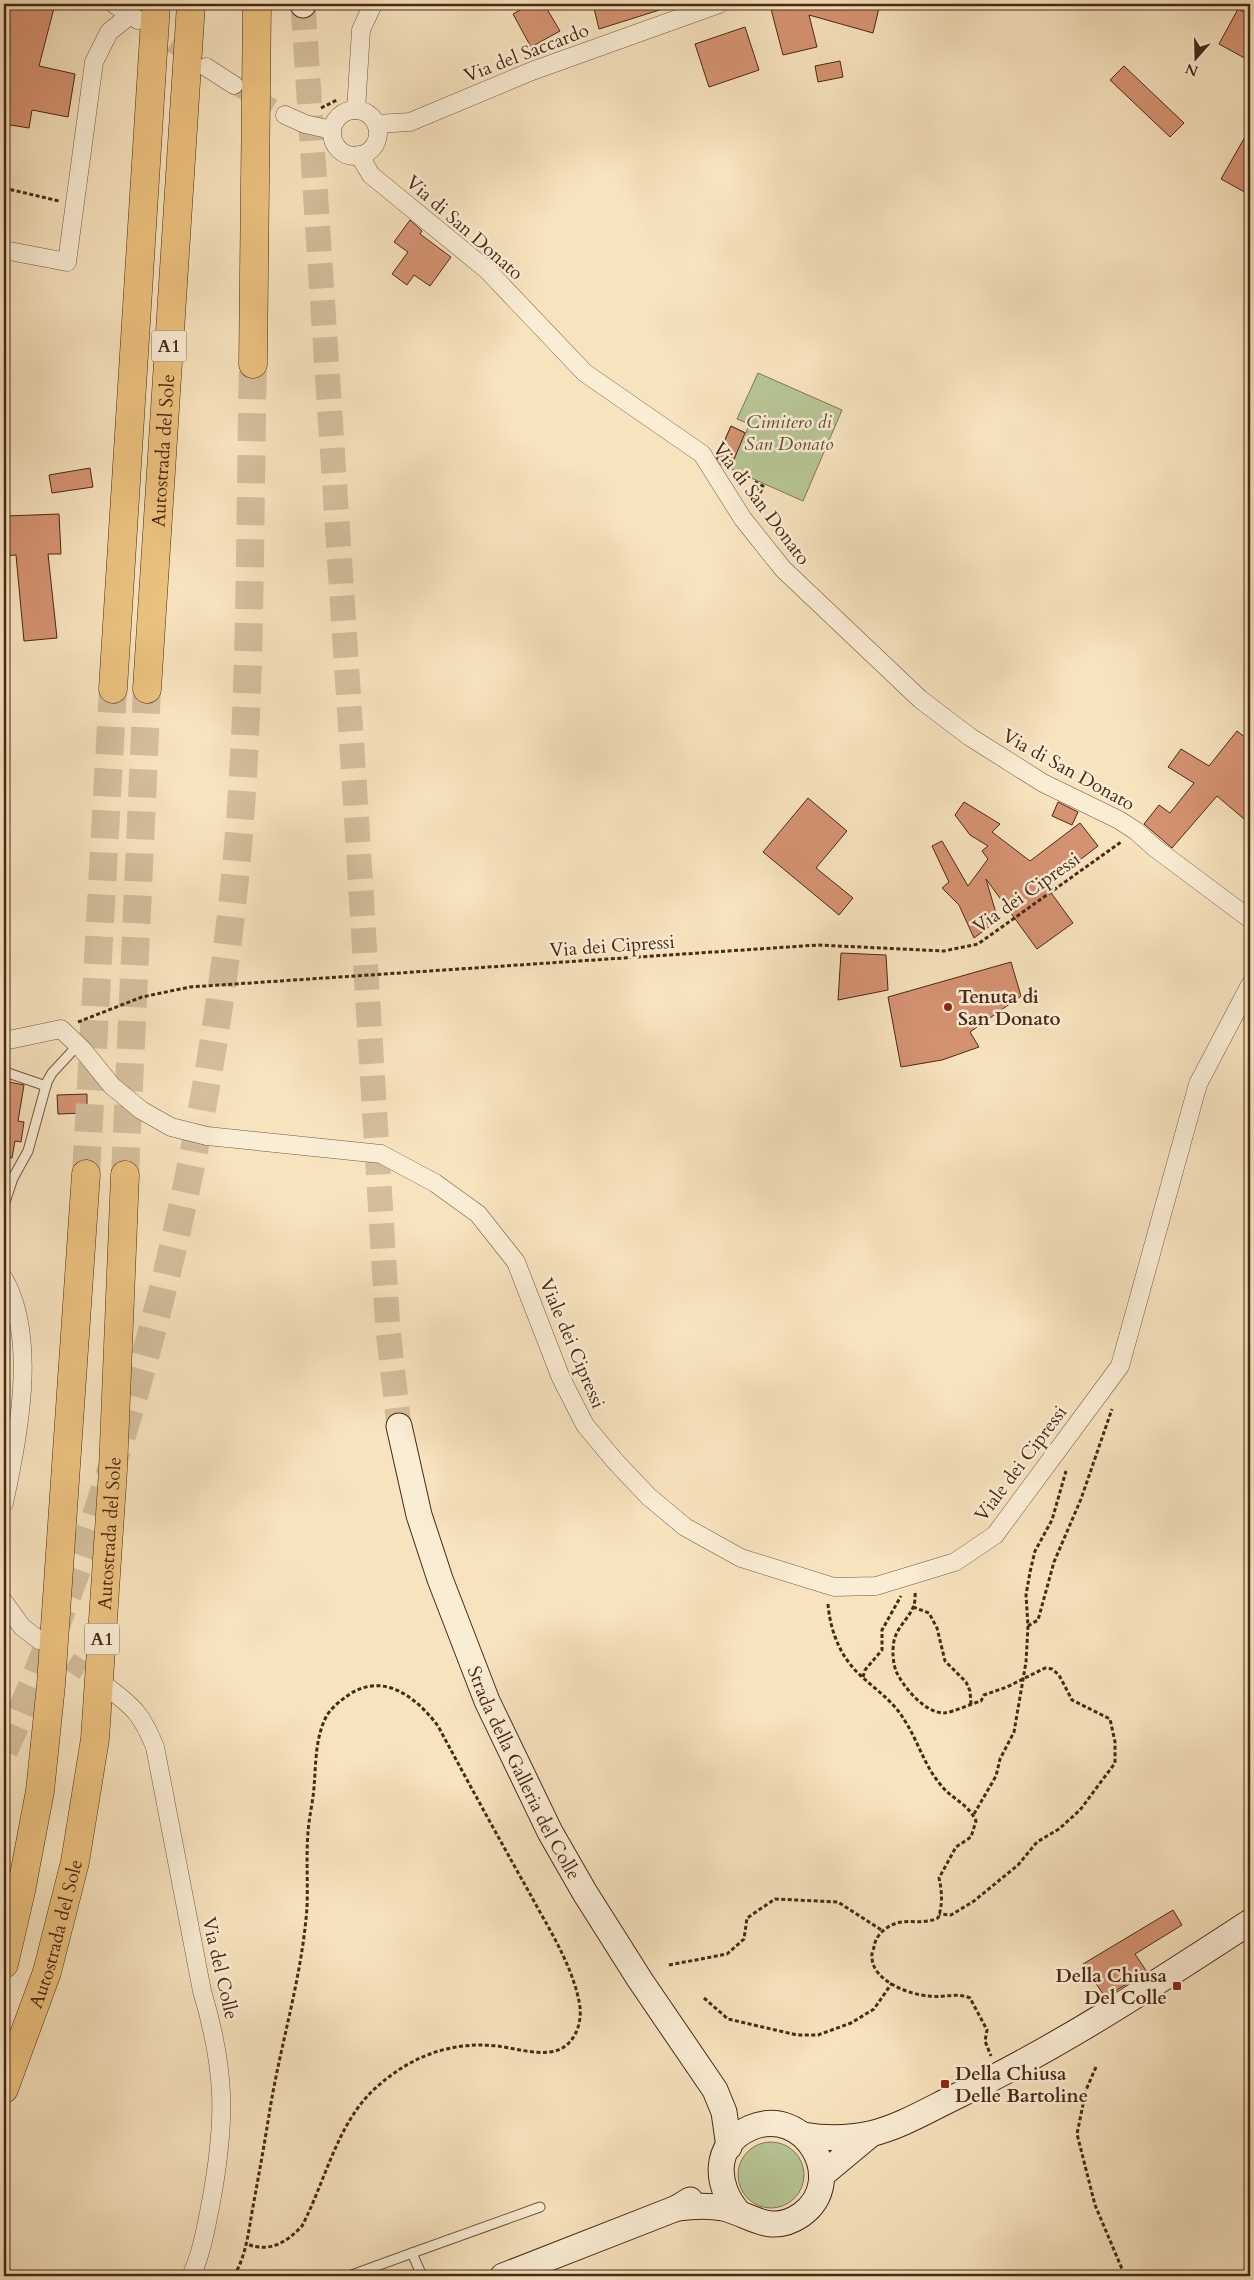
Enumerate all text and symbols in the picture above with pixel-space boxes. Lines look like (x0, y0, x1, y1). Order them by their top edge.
street label: Via del Saccardo (460, 17, 593, 89)
north arrow (1172, 32, 1222, 82)
text: N (1183, 59, 1201, 81)
street label: Via di San Donato (400, 169, 529, 286)
road number: A1 (152, 331, 186, 362)
street label: Autostrada del Sole (145, 373, 181, 528)
park label: Cimitero di San Donato (744, 409, 834, 457)
street label: Via di San Donato (706, 437, 816, 570)
street label: Via di San Donato (998, 723, 1139, 817)
street label: Via dei Cipressi (968, 846, 1085, 939)
street label: Via dei Cipressi (549, 929, 676, 963)
place label: Tenuta di San Donato (958, 984, 1061, 1032)
marker: Tenuta di San Donato (942, 1001, 954, 1013)
street label: Viale dei Cipressi (533, 1274, 611, 1412)
street label: Viale dei Cipressi (969, 1400, 1073, 1527)
street label: Autostrada del Sole (92, 1456, 128, 1611)
road number: A1 (84, 1624, 120, 1655)
street label: Strada della Galleria del Colle (461, 1662, 587, 1885)
street label: Autostrada del Sole (23, 1857, 89, 2012)
street label: Via del Colle (196, 1914, 244, 2022)
place label: Della Chiusa Del Colle (1055, 1963, 1168, 2011)
marker: Della Chiusa Del Colle (1171, 1980, 1183, 1992)
place label: Della Chiusa Delle Bartoline (955, 2061, 1088, 2109)
marker: Della Chiusa Delle Bartoline (939, 2078, 951, 2090)

